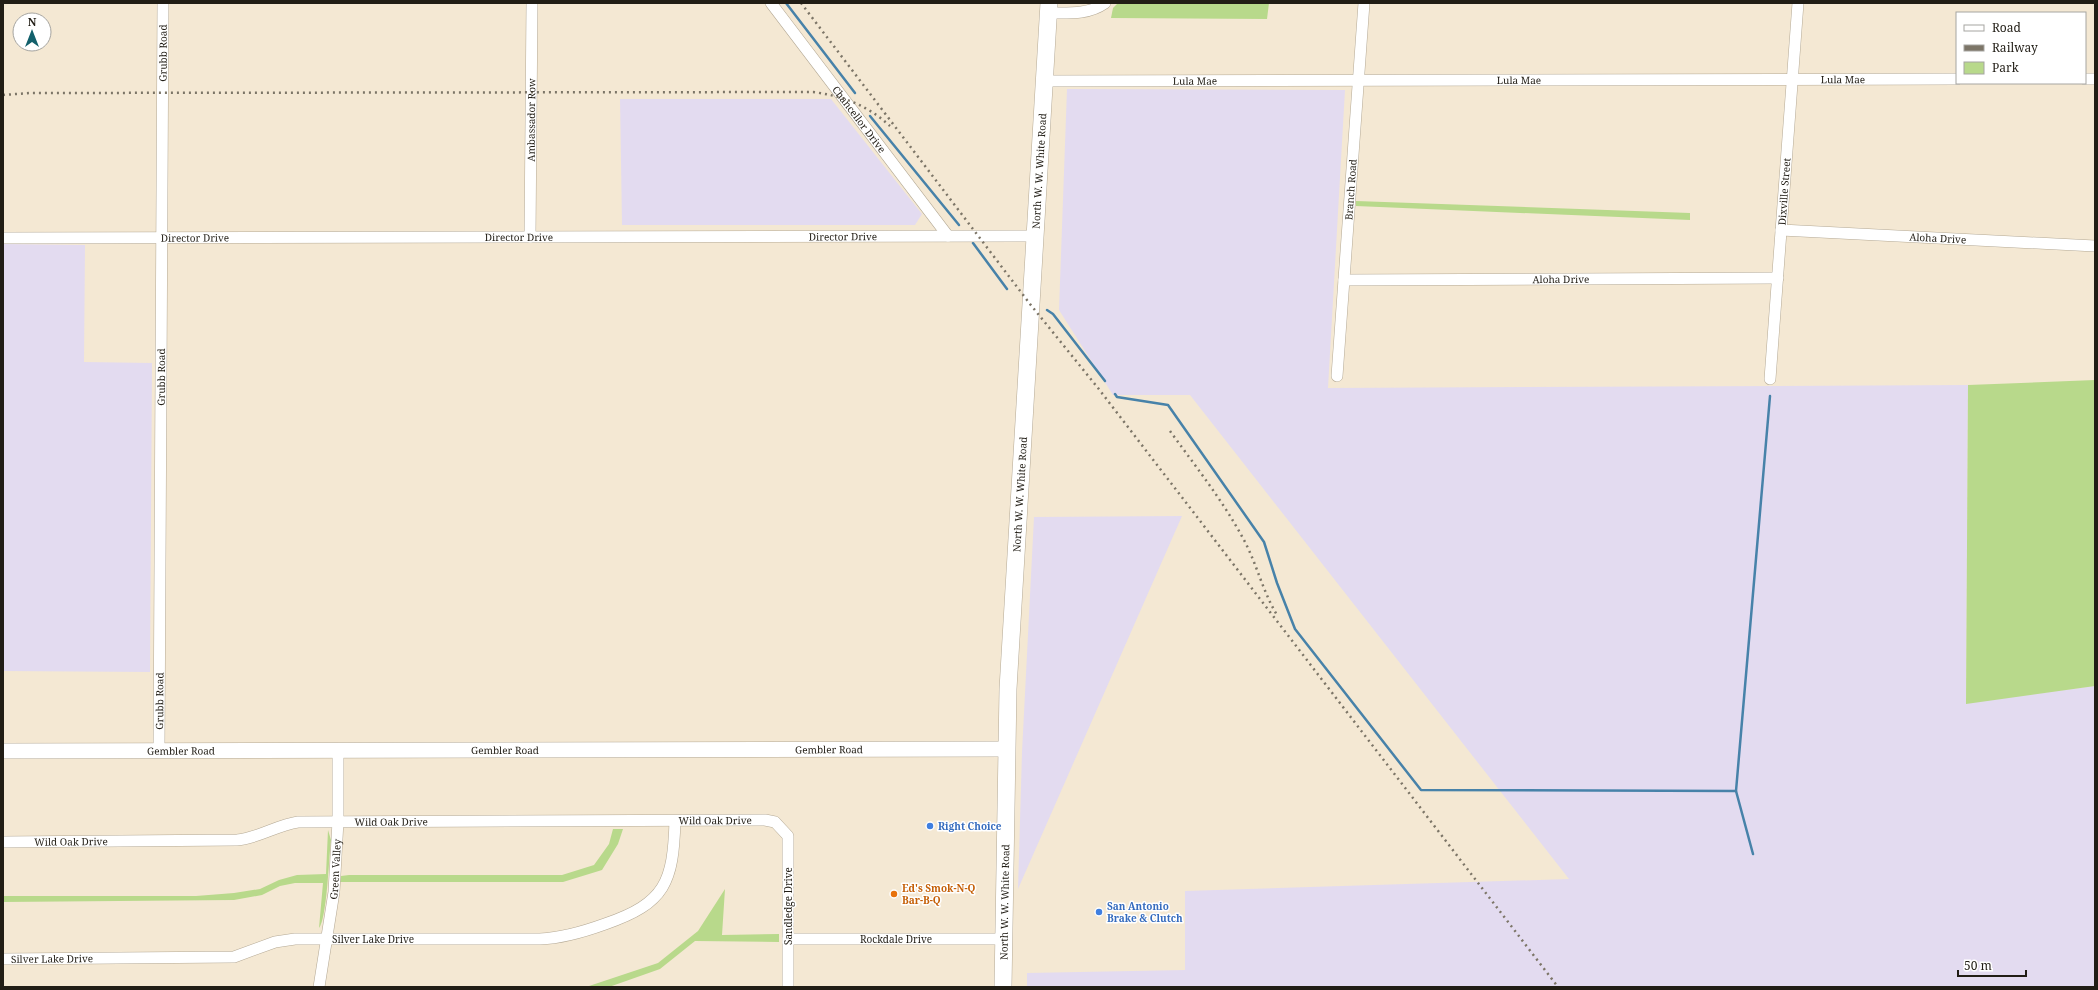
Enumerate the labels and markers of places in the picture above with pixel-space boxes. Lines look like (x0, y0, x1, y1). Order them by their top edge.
place label: Right Choice (938, 819, 1002, 833)
marker: Right Choice (925, 821, 935, 831)
place label: Ed's Smok-N-Q Bar-B-Q (902, 881, 976, 907)
marker: Ed's Smok-N-Q Bar-B-Q (889, 889, 899, 899)
place label: San Antonio Brake & Clutch (1107, 899, 1183, 925)
marker: San Antonio Brake & Clutch (1094, 907, 1104, 917)

